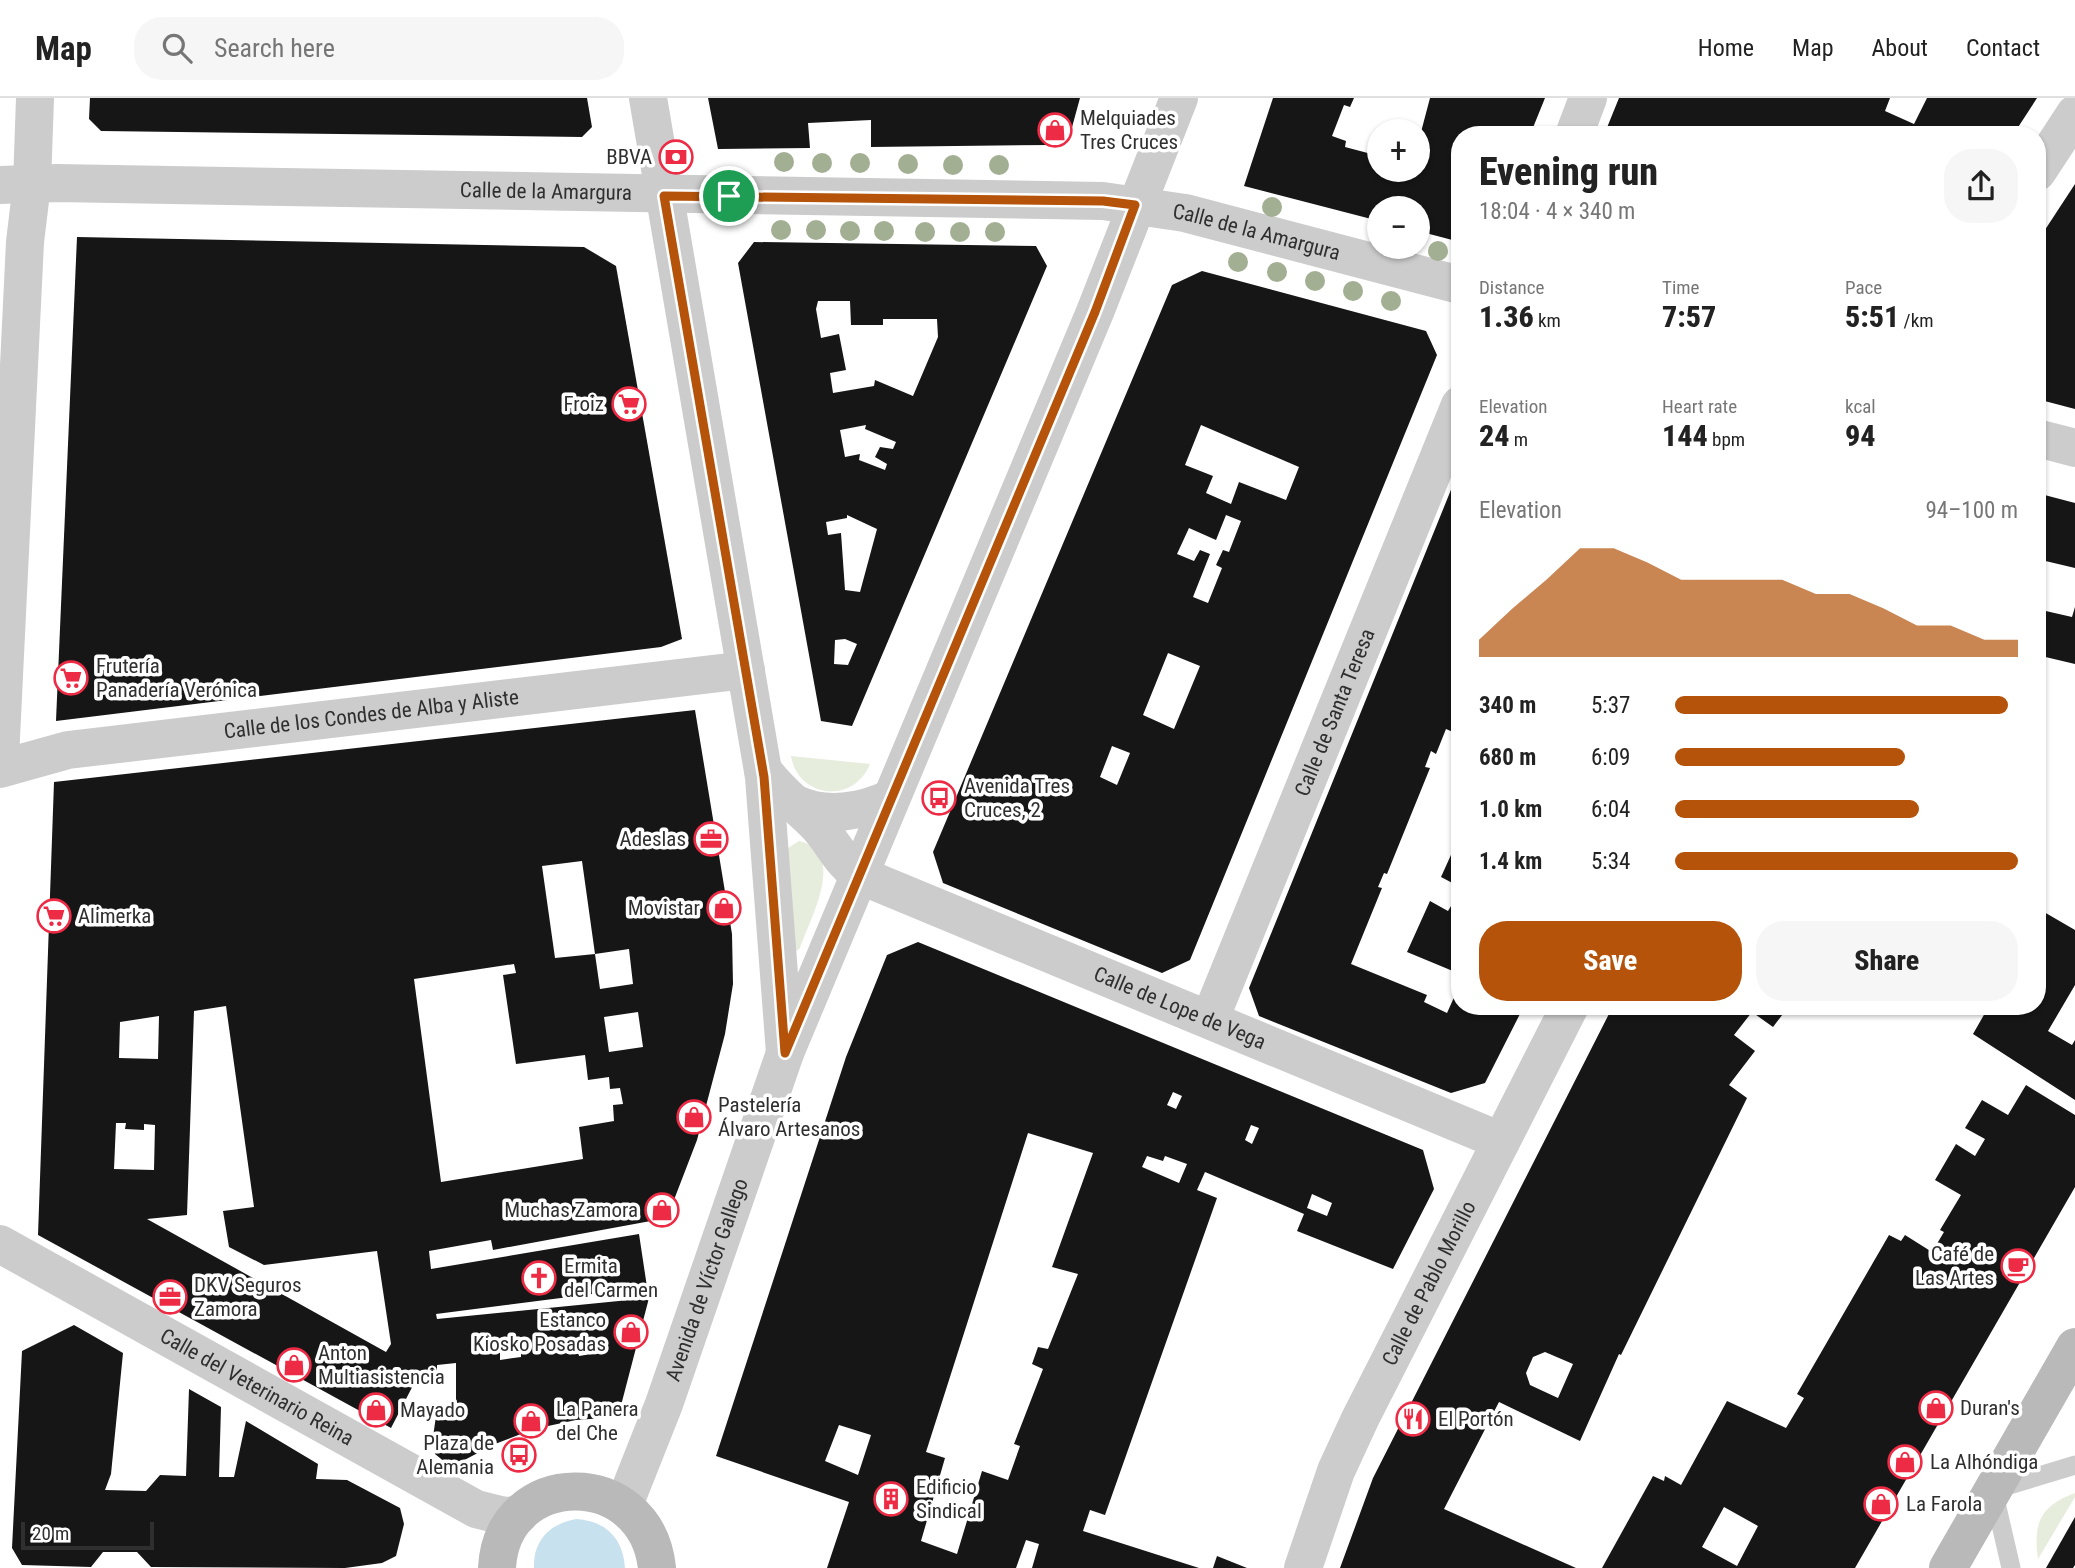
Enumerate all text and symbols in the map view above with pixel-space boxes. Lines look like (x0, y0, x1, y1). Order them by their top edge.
search box (134, 17, 624, 80)
text: Map (35, 29, 92, 68)
icon: search (158, 29, 196, 67)
text: Search here (214, 33, 335, 63)
text: Home (1698, 34, 1754, 62)
text: Map (1792, 34, 1834, 62)
text: About (1872, 34, 1928, 62)
text: Contact (1966, 34, 2040, 62)
place label: Melquiades Tres Cruces (1080, 106, 1178, 154)
shop icon: Melquiades Tres Cruces (1036, 111, 1074, 149)
map controls (1367, 119, 1430, 259)
button: + (1367, 119, 1430, 182)
bank icon: BBVA (657, 138, 695, 176)
place label: BBVA (606, 145, 652, 169)
button: share (1944, 149, 2018, 223)
text: Evening run (1479, 150, 1658, 194)
pin (699, 166, 759, 226)
icon: arrive (710, 177, 748, 215)
street label: Calle de la Amargura (460, 178, 632, 205)
button: − (1367, 196, 1430, 259)
text: 18:04 · 4 × 340 m (1479, 198, 1635, 225)
street label: Calle de la Amargura (1171, 199, 1343, 265)
text: Distance (1479, 276, 1544, 299)
text: Time (1662, 276, 1699, 299)
text: Pace (1845, 276, 1882, 299)
text: 1.36 (1479, 299, 1534, 334)
text: 7:57 (1662, 299, 1716, 334)
text: 5:51 (1845, 299, 1899, 334)
text: km (1534, 309, 1561, 332)
text: /km (1899, 309, 1934, 332)
supermarket icon: Froiz (610, 385, 648, 423)
place label: Froiz (563, 392, 604, 416)
text: Elevation (1479, 395, 1547, 418)
text: Heart rate (1662, 395, 1737, 418)
text: kcal (1845, 395, 1876, 418)
text: 24 (1479, 418, 1510, 453)
text: 144 (1662, 418, 1708, 453)
text: 94 (1845, 418, 1876, 453)
text: m (1510, 428, 1528, 451)
text: bpm (1708, 428, 1745, 451)
text: Elevation (1479, 497, 1562, 524)
text: 94–100 m (1925, 497, 2018, 524)
street label: Calle de Santa Teresa (1290, 625, 1380, 800)
place label: Frutería Panadería Verónica (96, 654, 257, 702)
supermarket icon: Frutería Panadería Verónica (52, 659, 90, 697)
street label: Calle de los Condes de Alba y Aliste (223, 685, 520, 744)
text: 340 m (1479, 692, 1536, 719)
text: 5:37 (1591, 692, 1630, 719)
text: 680 m (1479, 744, 1536, 771)
text: 6:09 (1591, 744, 1630, 771)
place label: Avenida Tres Cruces, 2 (964, 774, 1070, 822)
bus stop icon: Avenida Tres Cruces, 2 (920, 779, 958, 817)
text: 1.0 km (1479, 796, 1542, 823)
text: 6:04 (1591, 796, 1630, 823)
office icon: Adeslas (692, 820, 730, 858)
place label: Adeslas (620, 827, 686, 851)
text: 1.4 km (1479, 848, 1542, 875)
text: 5:34 (1591, 848, 1630, 875)
shop icon: Movistar (705, 889, 743, 927)
place label: Movistar (628, 896, 700, 920)
supermarket icon: Alimerka (35, 897, 73, 935)
place label: Alimerka (78, 904, 151, 928)
button: Save (1479, 921, 1742, 1001)
button: Share (1756, 921, 2018, 1001)
street label: Calle de Lope de Vega (1090, 962, 1269, 1054)
place label: Pastelería Álvaro Artesanos (718, 1093, 860, 1141)
shop icon: Pastelería Álvaro Artesanos (675, 1098, 713, 1136)
street label: Avenida de Víctor Gallego (661, 1175, 753, 1384)
shop icon: Muchas Zamora (643, 1191, 681, 1229)
street label: Calle de Pablo Morillo (1377, 1197, 1481, 1370)
place label: Muchas Zamora (504, 1198, 638, 1222)
place label: Café de Las Artes (1915, 1242, 1994, 1290)
cafe icon: Café de Las Artes (1999, 1247, 2037, 1285)
place label: Ermita del Carmen (564, 1254, 658, 1302)
church icon: Ermita del Carmen (520, 1259, 558, 1297)
place label: DKV Seguros Zamora (194, 1273, 302, 1321)
office icon: DKV Seguros Zamora (151, 1278, 189, 1316)
place label: Estanco Kiosko Posadas (473, 1308, 606, 1356)
shop icon: Estanco Kiosko Posadas (612, 1313, 650, 1351)
street label: Calle del Veterinario Reina (156, 1324, 358, 1450)
place label: Anton Multiasistencia (318, 1341, 445, 1389)
shop icon: Anton Multiasistencia (275, 1346, 313, 1384)
shop icon: Duran's (1917, 1389, 1955, 1427)
shop icon: Mayado (357, 1391, 395, 1429)
place label: Duran's (1960, 1396, 2020, 1420)
place label: La Panera del Che (556, 1397, 639, 1445)
place label: Mayado (400, 1398, 465, 1422)
restaurant icon: El Portón (1394, 1400, 1432, 1438)
shop icon: La Panera del Che (512, 1402, 550, 1440)
place label: El Portón (1438, 1407, 1514, 1431)
place label: Plaza de Alemania (416, 1431, 494, 1479)
bus stop icon: Plaza de Alemania (500, 1436, 538, 1474)
shop icon: La Alhóndiga (1886, 1443, 1924, 1481)
place label: La Alhóndiga (1930, 1450, 2038, 1474)
place label: Edificio Sindical (916, 1475, 982, 1523)
building icon: Edificio Sindical (872, 1480, 910, 1518)
shop icon: La Farola (1862, 1485, 1900, 1523)
place label: La Farola (1906, 1492, 1982, 1516)
scale bar (21, 1519, 154, 1551)
text: 20 m (32, 1522, 69, 1545)

